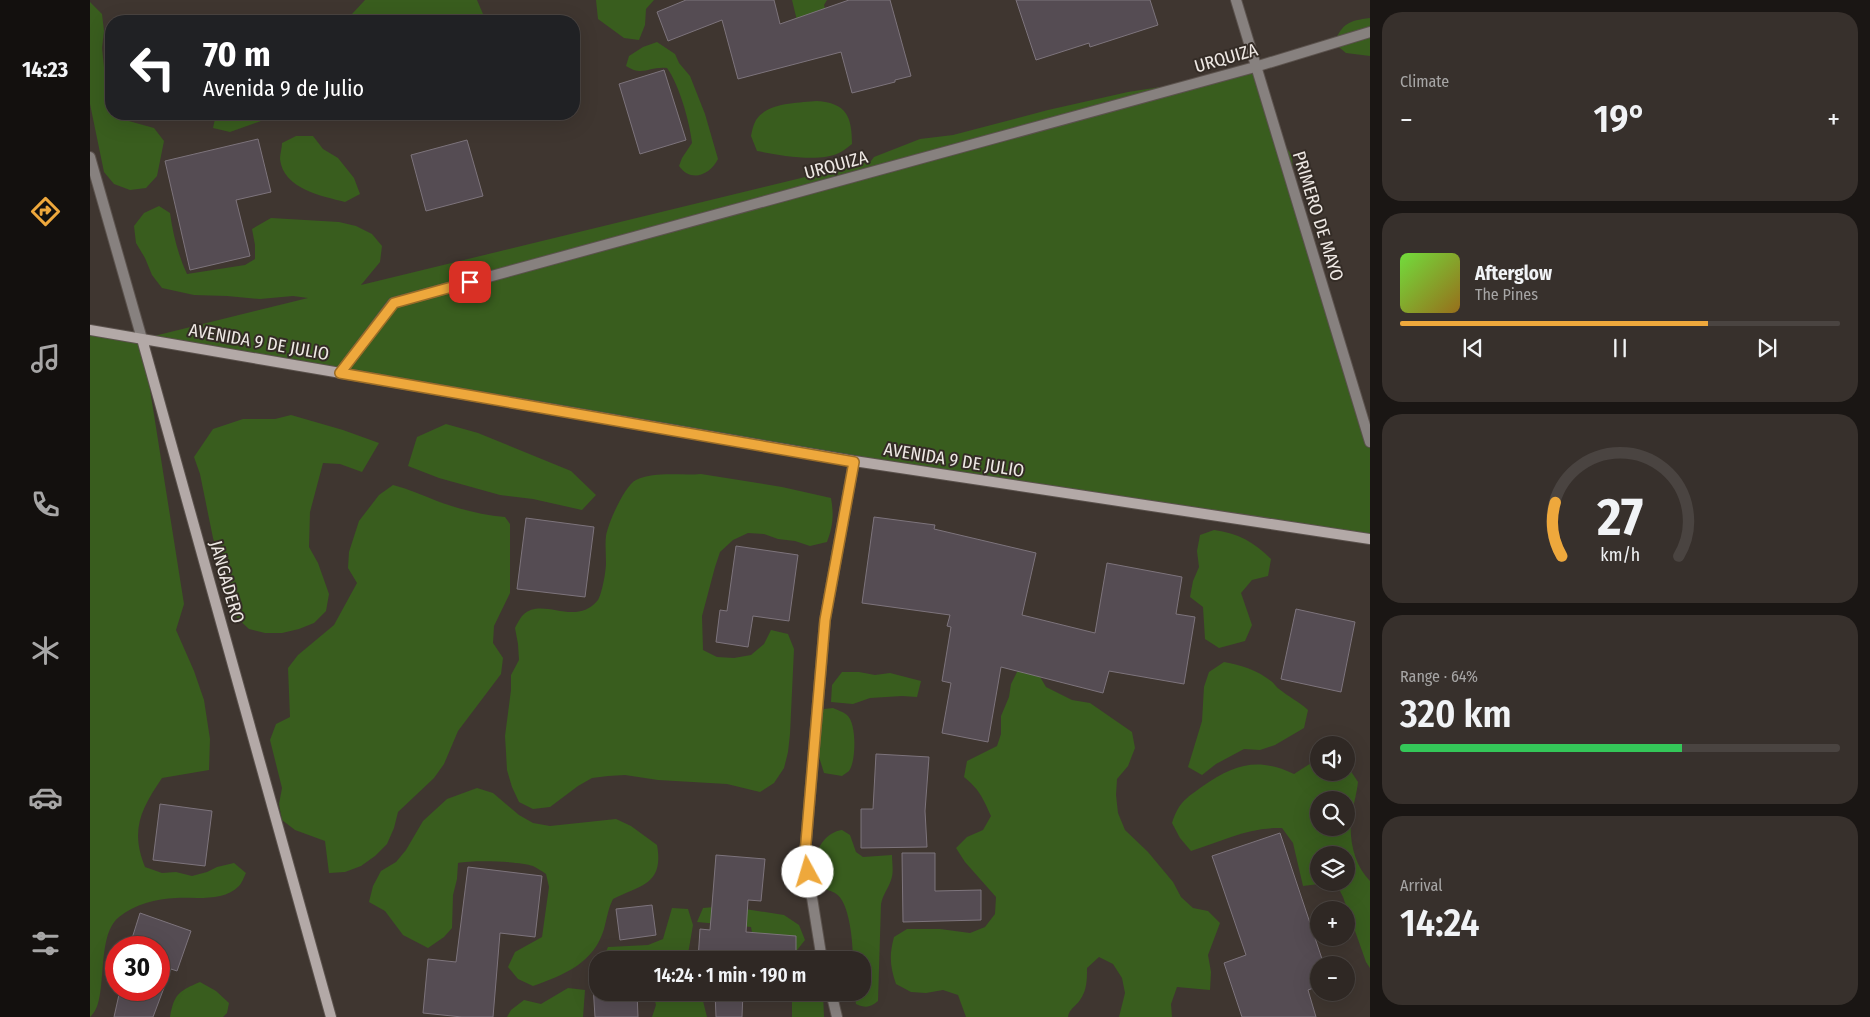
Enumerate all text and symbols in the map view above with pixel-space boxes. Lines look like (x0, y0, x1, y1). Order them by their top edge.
text: 70 m (203, 33, 271, 75)
icon: left (120, 35, 185, 100)
street label: URQUIZA (1192, 38, 1261, 78)
text: 14:23 (22, 56, 68, 83)
text: Climate (1400, 72, 1449, 91)
text: Avenida 9 de Julio (203, 75, 364, 102)
text: 19° (1593, 96, 1646, 142)
text: − (1400, 103, 1413, 136)
text: + (1827, 103, 1840, 136)
street label: URQUIZA (802, 146, 871, 184)
street label: PRIMERO DE MAYO (1288, 148, 1348, 284)
icon: directions (28, 194, 63, 229)
pin (449, 261, 491, 303)
text: Afterglow (1475, 262, 1552, 285)
icon: arrive (456, 268, 484, 296)
text: The Pines (1475, 285, 1538, 304)
street label: AVENIDA 9 DE JULIO (187, 319, 331, 365)
icon: previous (1459, 334, 1487, 362)
icon: pause (1606, 334, 1634, 362)
icon: next (1753, 334, 1781, 362)
icon: music (28, 341, 63, 376)
street label: AVENIDA 9 DE JULIO (882, 438, 1026, 482)
text: 27 (1596, 486, 1643, 549)
icon: phone (28, 487, 63, 522)
street label: JANGADERO (205, 538, 249, 626)
text: km/h (1600, 544, 1640, 566)
icon: climate (28, 633, 63, 668)
text: Range · 64% (1400, 667, 1478, 686)
text: 320 km (1400, 691, 1512, 737)
map controls (1310, 736, 1355, 1001)
button: sound (1310, 736, 1355, 781)
icon: car (28, 780, 63, 815)
button: search (1310, 791, 1355, 836)
position arrow (781, 845, 833, 897)
button: layers (1310, 846, 1355, 891)
text: Arrival (1400, 876, 1442, 895)
text: 14:24 (1400, 900, 1480, 946)
button: + (1310, 901, 1355, 946)
icon: filters (28, 926, 63, 961)
speed limit sign: 30 (105, 936, 170, 1001)
button: − (1310, 956, 1355, 1001)
text: 14:24 · 1 min · 190 m (654, 964, 806, 987)

